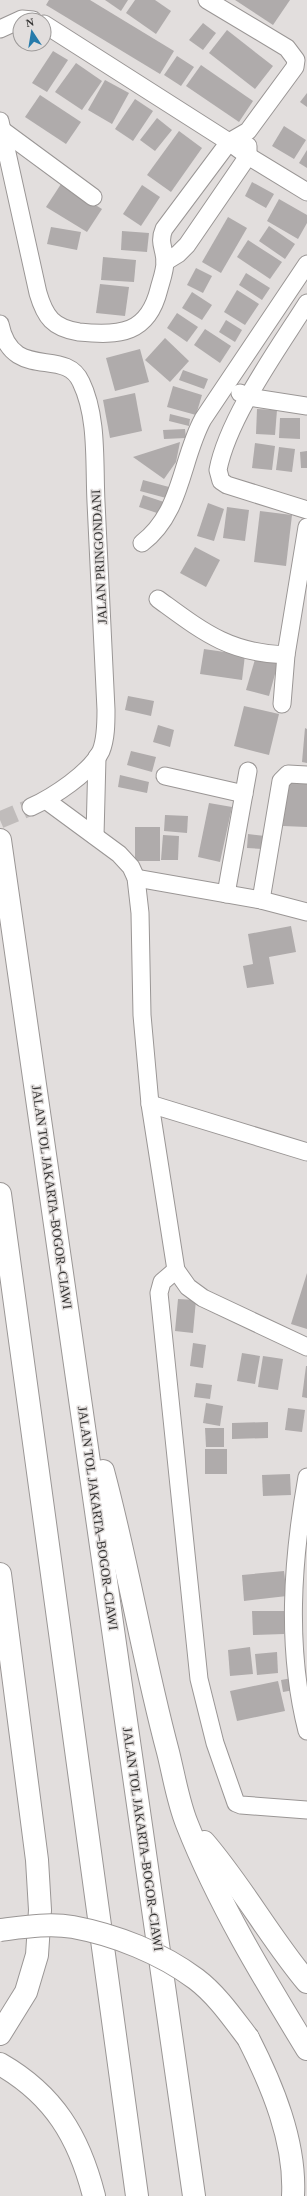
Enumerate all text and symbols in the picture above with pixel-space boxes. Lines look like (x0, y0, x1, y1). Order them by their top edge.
north arrow (12, 12, 52, 52)
text: N (25, 16, 35, 29)
street label: JALAN PRINGONDANI (88, 489, 110, 625)
street label: JALAN TOL JAKARTA–BOGOR–CIAWI (29, 1084, 75, 1310)
street label: JALAN TOL JAKARTA–BOGOR–CIAWI (75, 1405, 121, 1631)
street label: JALAN TOL JAKARTA–BOGOR–CIAWI (120, 1726, 166, 1952)

